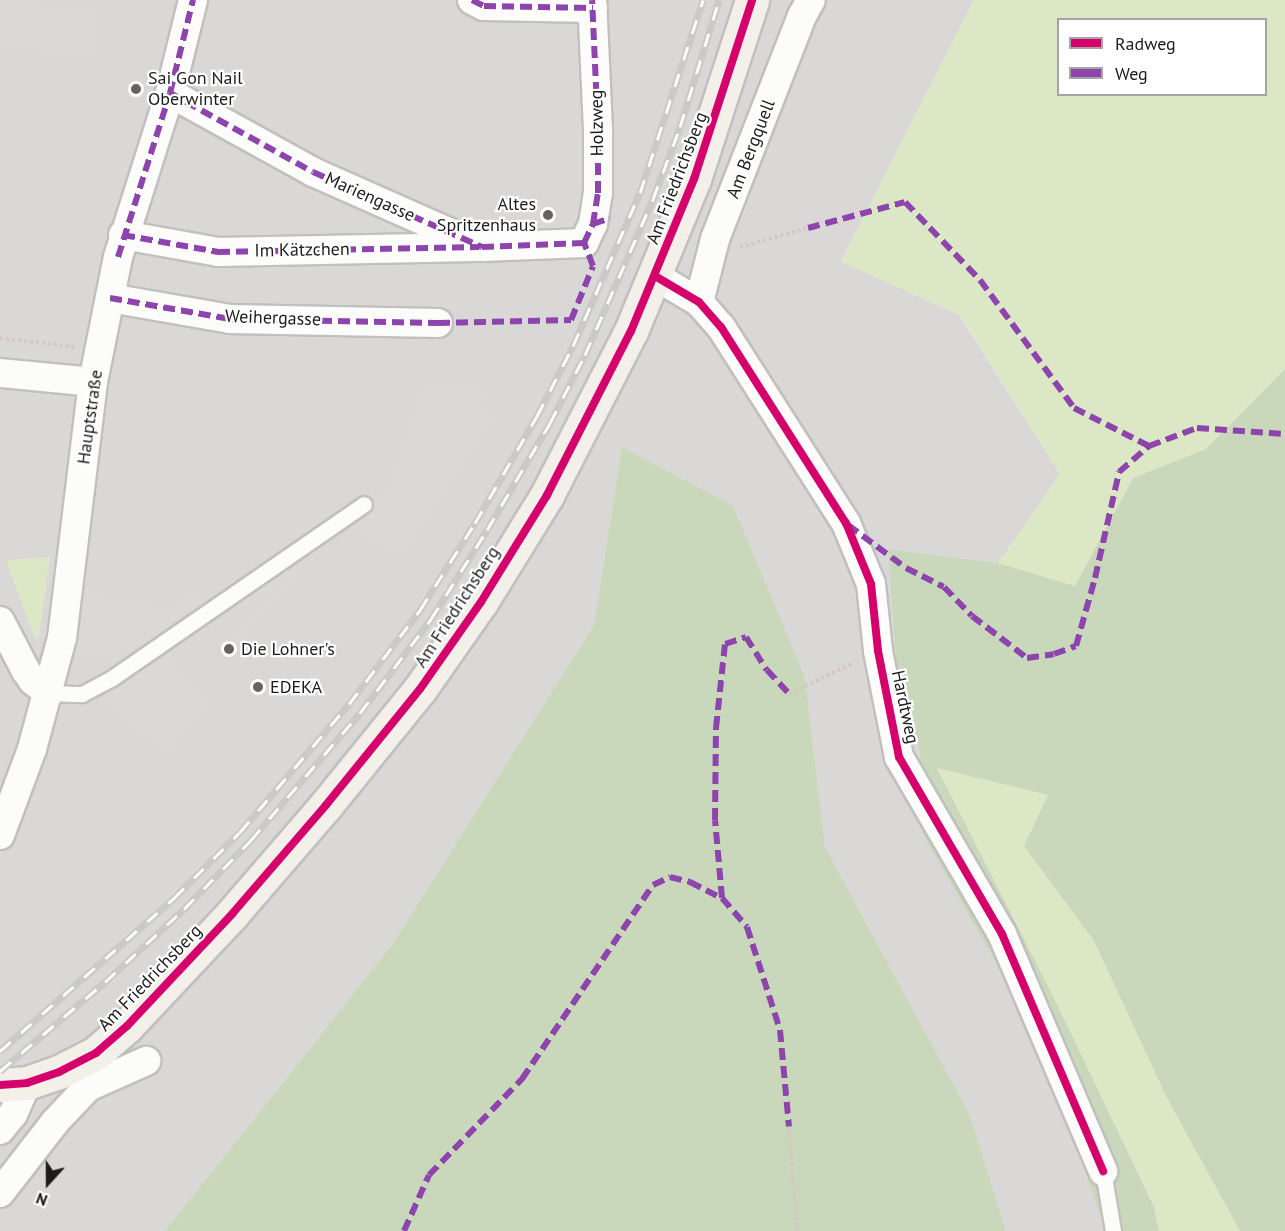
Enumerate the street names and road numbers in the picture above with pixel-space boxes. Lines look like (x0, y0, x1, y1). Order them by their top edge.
street label: Holzweg (586, 89, 608, 157)
street label: Am Bergquell (722, 96, 780, 202)
street label: Am Friedrichsberg (642, 109, 712, 247)
street label: Mariengasse (322, 168, 418, 226)
street label: Im Kätzchen (254, 238, 350, 262)
street label: Weihergasse (225, 306, 321, 330)
street label: Hauptstraße (73, 368, 107, 466)
street label: Am Friedrichsberg (410, 542, 504, 672)
street label: Hardtweg (887, 668, 923, 746)
street label: Am Friedrichsberg (94, 920, 206, 1036)

